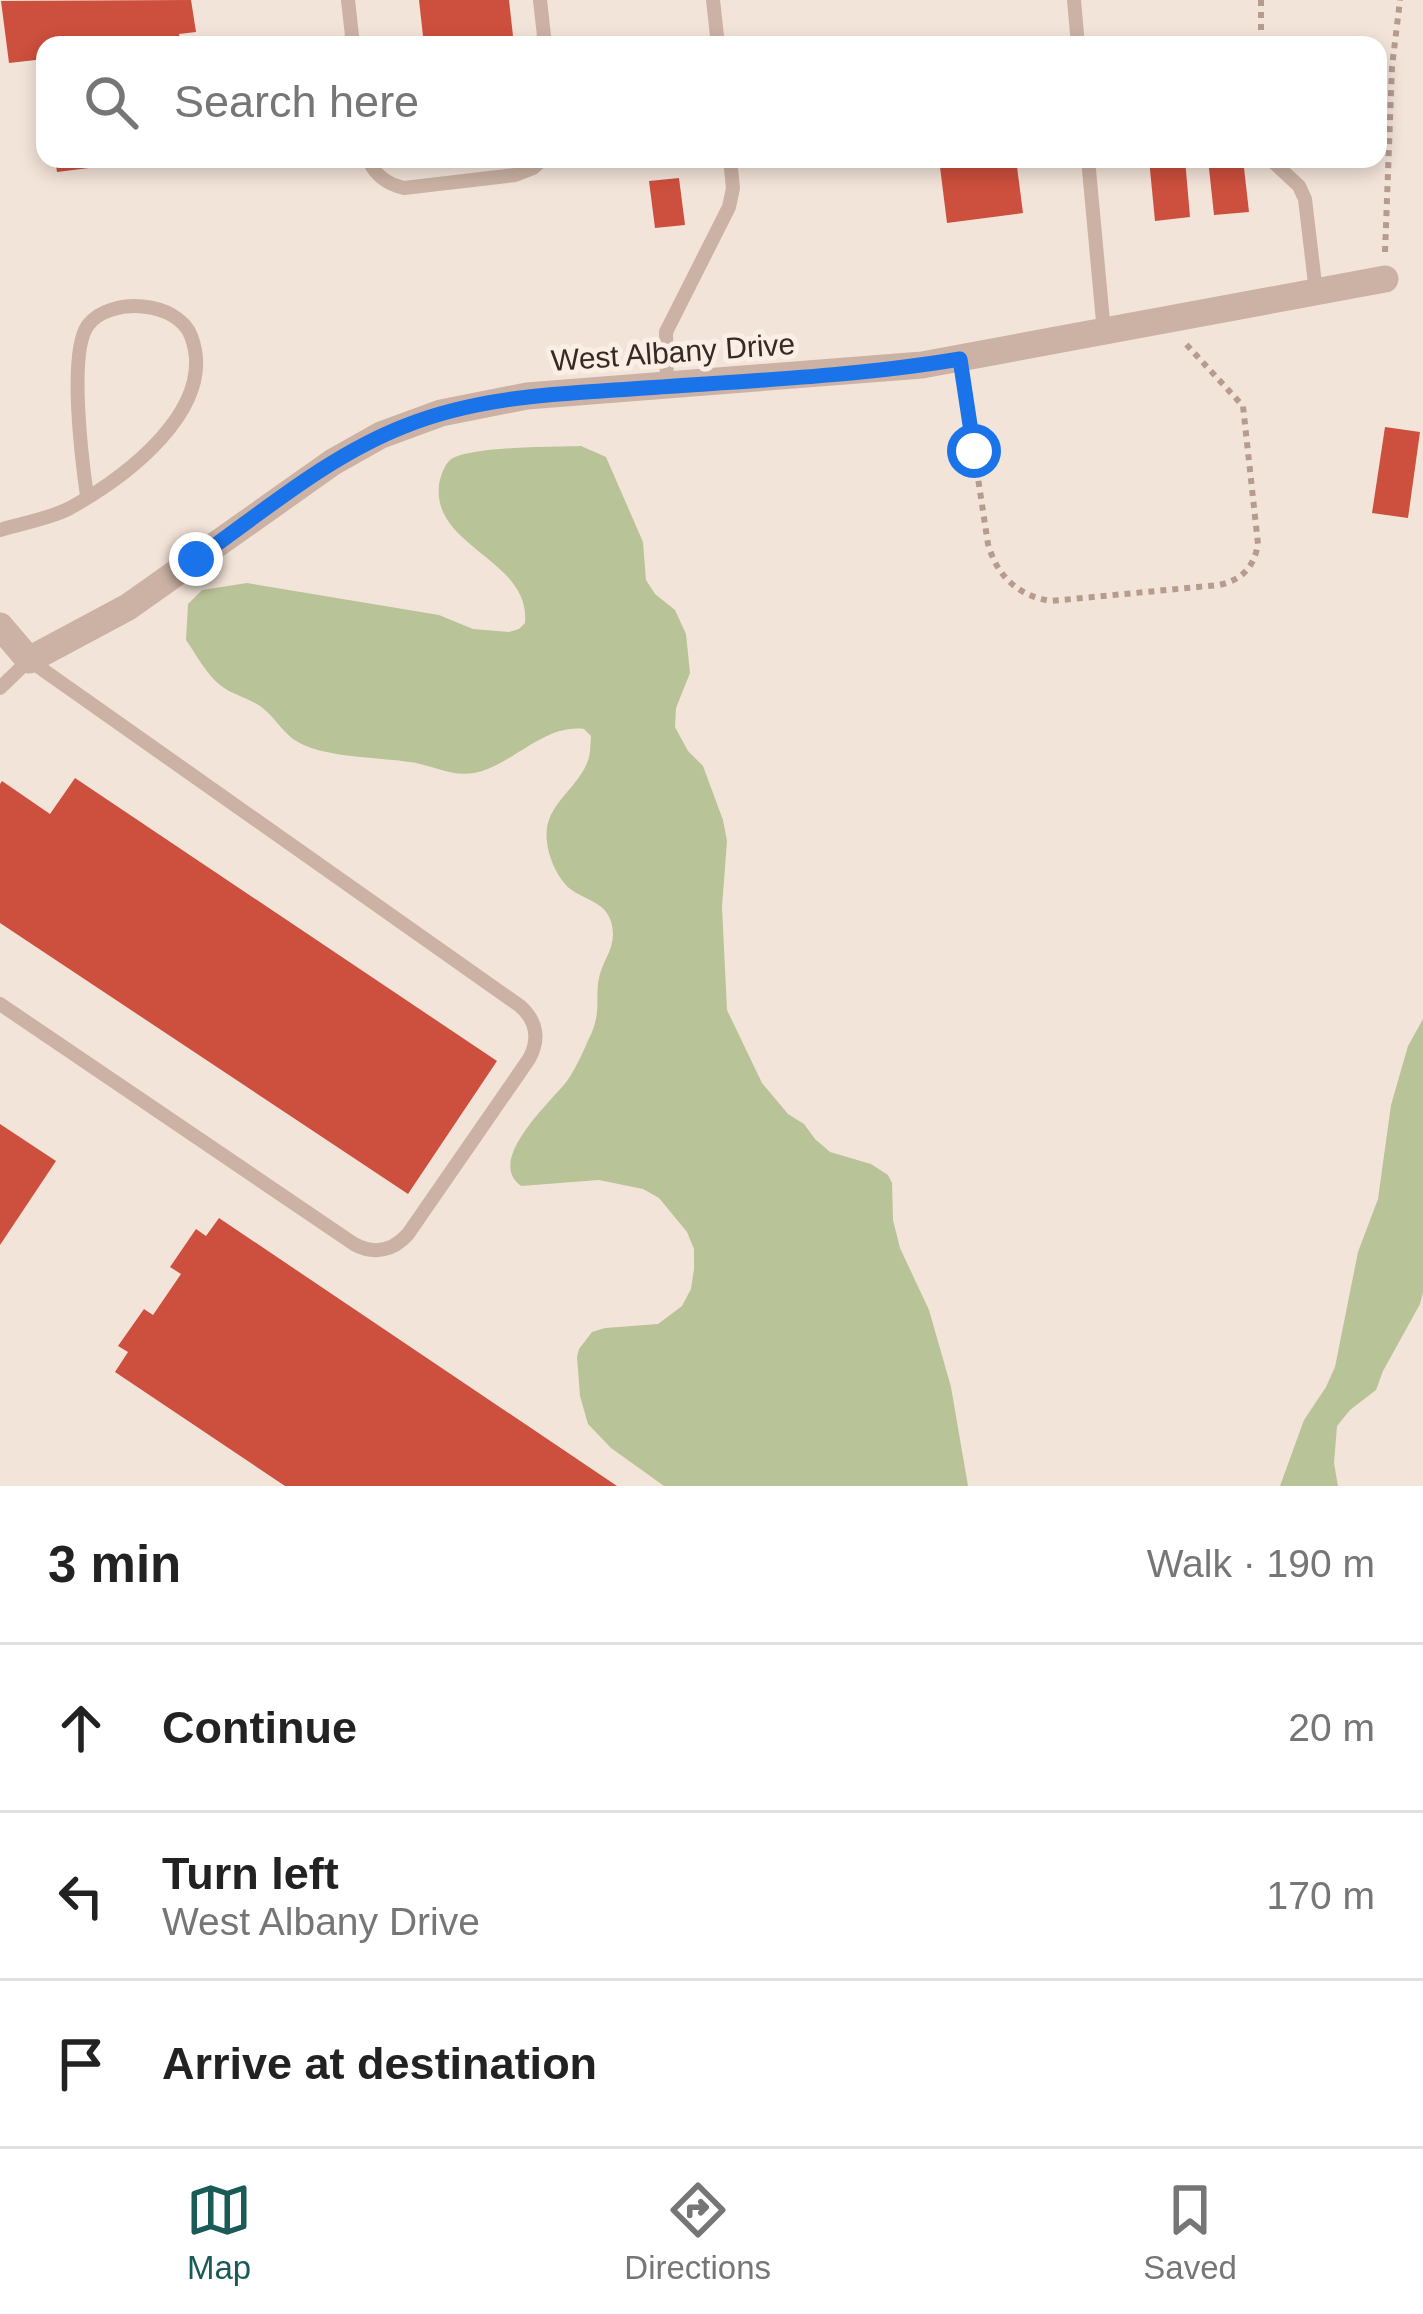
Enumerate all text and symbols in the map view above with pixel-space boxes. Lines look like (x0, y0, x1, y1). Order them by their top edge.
search box (36, 36, 1387, 168)
icon: search (78, 69, 144, 135)
text: Search here (174, 76, 419, 127)
street label: West Albany Drive (550, 327, 796, 377)
route start (947, 424, 1001, 478)
route end (169, 532, 223, 586)
text: 3 min (48, 1536, 181, 1593)
text: Walk · 190 m (1147, 1542, 1375, 1585)
icon: ahead (48, 1695, 114, 1761)
text: Continue (162, 1702, 357, 1753)
text: 20 m (1288, 1706, 1375, 1749)
text: Turn left (162, 1848, 339, 1899)
icon: left (48, 1863, 114, 1929)
text: 170 m (1267, 1874, 1375, 1917)
text: West Albany Drive (162, 1900, 480, 1943)
icon: arrive (48, 2031, 114, 2097)
text: Arrive at destination (162, 2038, 597, 2089)
tab: Map (186, 2177, 252, 2287)
tab: Directions (624, 2177, 771, 2287)
tab: Saved (1143, 2177, 1237, 2287)

